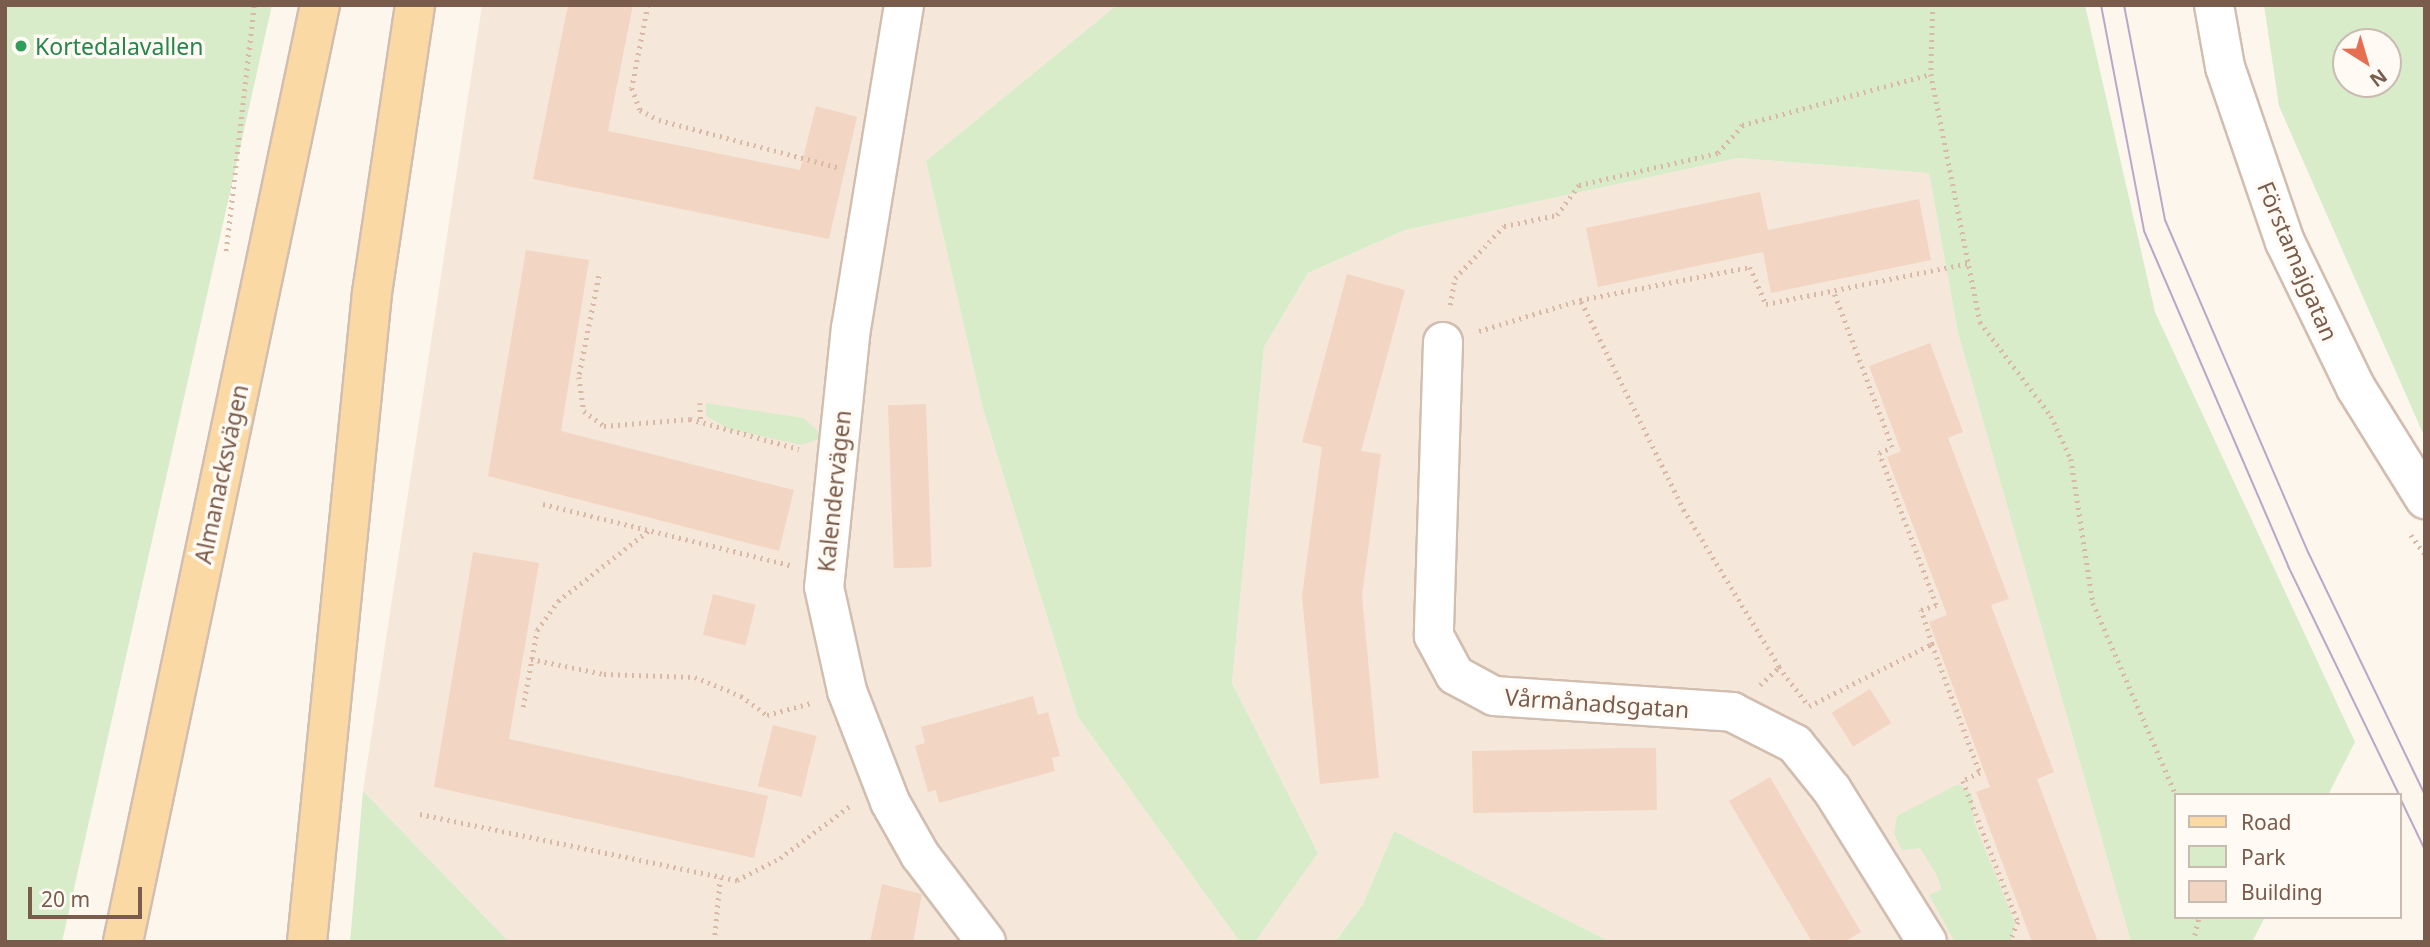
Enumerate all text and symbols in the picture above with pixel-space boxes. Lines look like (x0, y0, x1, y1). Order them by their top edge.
north arrow (2332, 28, 2402, 98)
place label: Kortedalavallen (35, 32, 203, 60)
marker: Kortedalavallen (13, 38, 29, 54)
text: N (2364, 63, 2392, 93)
street label: Förstamajgatan (2252, 177, 2344, 345)
street label: Almanacksvägen (189, 382, 253, 566)
street label: Kalendervägen (812, 409, 856, 573)
street label: Vårmånadsgatan (1504, 683, 1690, 723)
legend (2174, 793, 2402, 919)
text: Road (2241, 808, 2291, 836)
text: Park (2241, 843, 2285, 871)
scale bar (32, 874, 145, 918)
text: Building (2241, 878, 2323, 906)
text: 20 m (41, 885, 90, 913)

